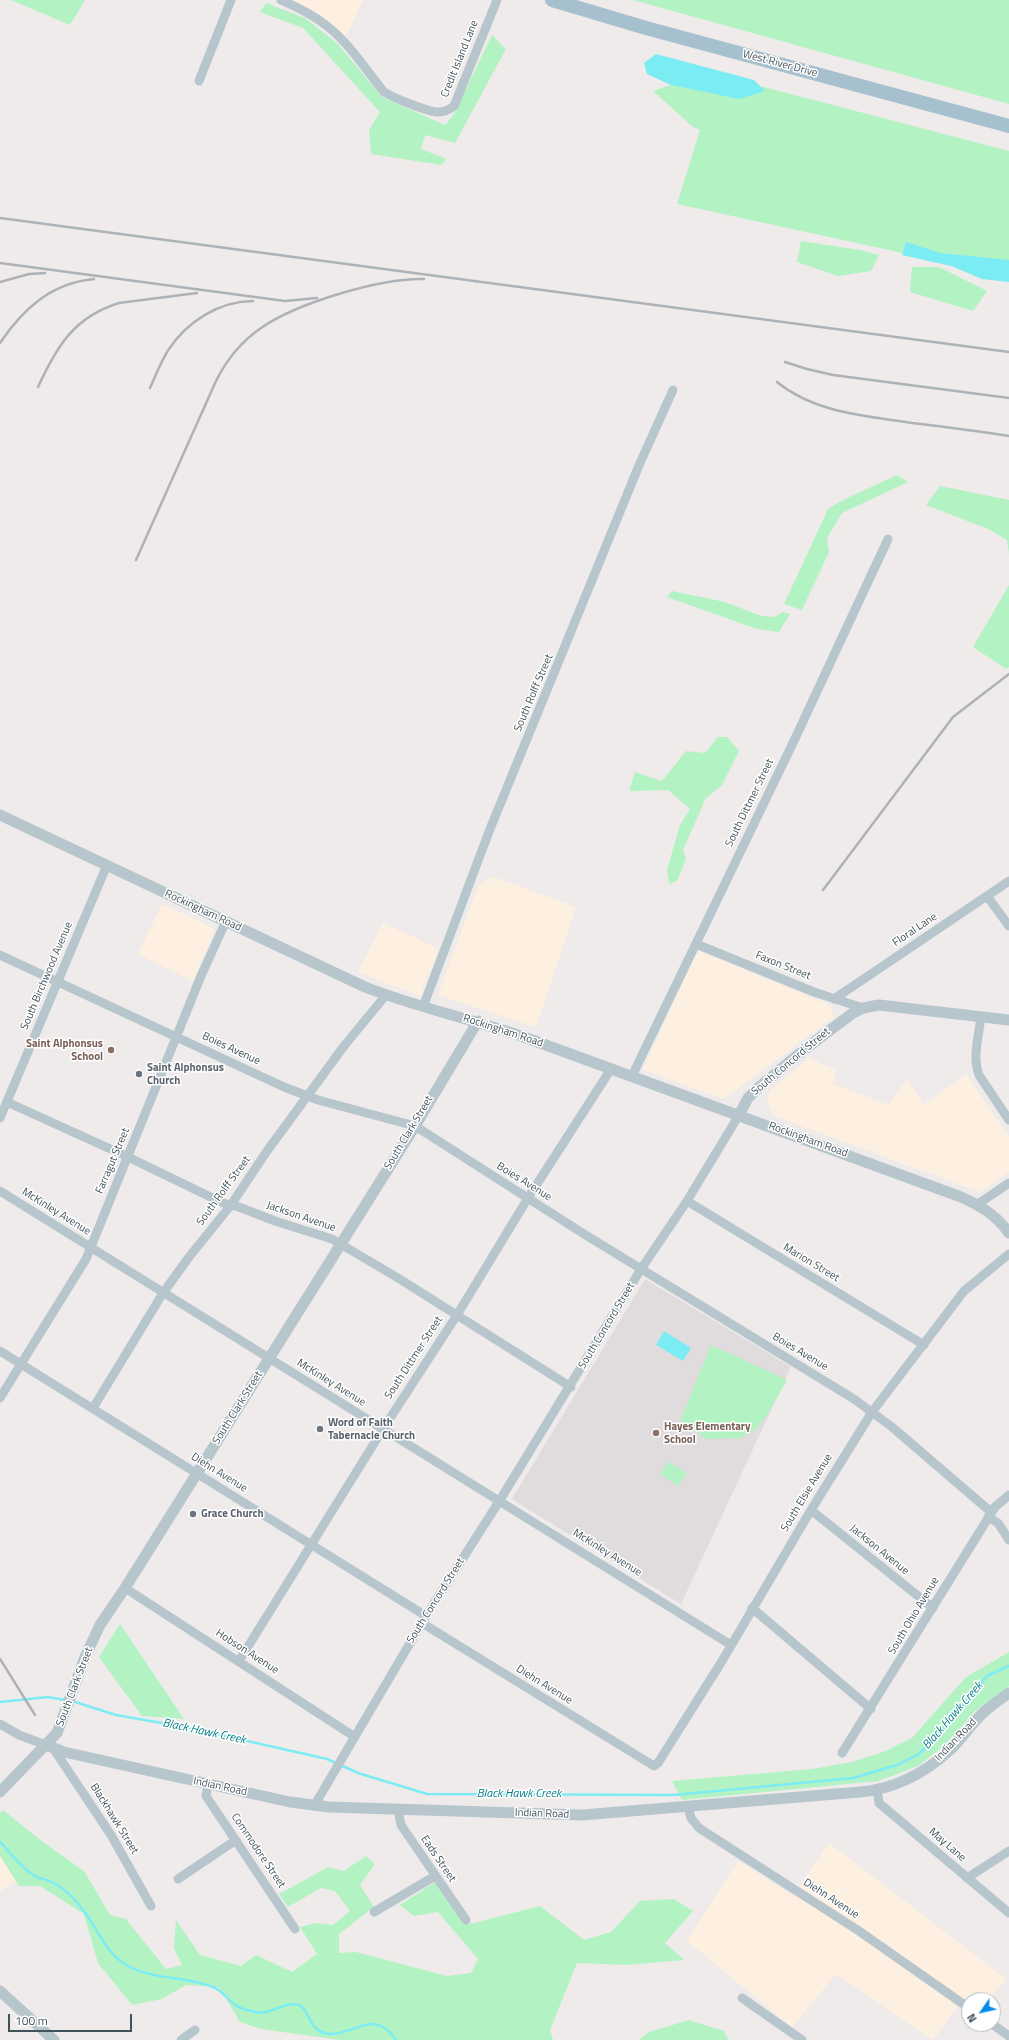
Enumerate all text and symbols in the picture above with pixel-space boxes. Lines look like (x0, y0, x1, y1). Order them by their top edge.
street label: Credit Island Lane (439, 19, 481, 99)
street label: West River Drive (741, 48, 819, 80)
street label: South Rolff Street (512, 652, 556, 734)
street label: South Dittmer Street (723, 757, 777, 849)
street label: Rockingham Road (162, 887, 244, 935)
street label: Floral Lane (890, 910, 940, 950)
street label: South Birchwood Avenue (18, 920, 76, 1032)
street label: Faxon Street (754, 949, 812, 983)
street label: Rockingham Road (461, 1012, 545, 1050)
street label: South Concord Street (749, 1025, 833, 1099)
street label: Boies Avenue (200, 1030, 262, 1068)
place label: Saint Alphonsus School (26, 1037, 103, 1063)
marker: Saint Alphonsus School (106, 1045, 116, 1055)
place label: Saint Alphonsus Church (147, 1061, 224, 1087)
marker: Saint Alphonsus Church (134, 1069, 144, 1079)
street label: South Clark Street (382, 1094, 436, 1172)
street label: Rockingham Road (767, 1120, 849, 1160)
street label: Farragut Street (93, 1126, 133, 1196)
street label: South Rolff Street (194, 1154, 254, 1228)
street label: Boies Avenue (494, 1160, 554, 1204)
street label: McKinley Avenue (19, 1186, 93, 1238)
street label: Jackson Avenue (265, 1199, 337, 1235)
street label: Marion Street (780, 1241, 842, 1285)
street label: South Concord Street (576, 1281, 638, 1371)
street label: South Dittmer Street (382, 1314, 446, 1402)
street label: Boies Avenue (770, 1330, 830, 1374)
street label: McKinley Avenue (294, 1357, 368, 1409)
street label: South Clark Street (210, 1369, 266, 1447)
place label: Word of Faith Tabernacle Church (328, 1416, 415, 1442)
place label: Hayes Elementary School (664, 1420, 750, 1446)
marker: Word of Faith Tabernacle Church (315, 1424, 325, 1434)
marker: Hayes Elementary School (651, 1428, 661, 1438)
street label: Diehn Avenue (188, 1451, 250, 1495)
street label: South Elsie Avenue (779, 1452, 835, 1534)
place label: Grace Church (201, 1507, 264, 1521)
marker: Grace Church (188, 1509, 198, 1519)
street label: Jackson Avenue (847, 1522, 911, 1578)
street label: McKinley Avenue (570, 1527, 644, 1579)
street label: South Concord Street (404, 1556, 468, 1646)
street label: South Ohio Avenue (886, 1575, 942, 1657)
street label: Hobson Avenue (213, 1627, 281, 1677)
street label: South Clark Street (54, 1646, 96, 1728)
street label: Diehn Avenue (513, 1663, 575, 1707)
water label: Black Hawk Creek (920, 1679, 986, 1753)
water label: Black Hawk Creek (161, 1716, 247, 1748)
street label: Indian Road (932, 1716, 980, 1764)
street label: Indian Road (192, 1775, 248, 1799)
street label: Blackhawk Street (87, 1781, 141, 1857)
water label: Black Hawk Creek (477, 1787, 561, 1801)
street label: Indian Road (515, 1806, 569, 1822)
street label: Commodore Street (228, 1811, 288, 1891)
street label: May Lane (926, 1825, 968, 1865)
street label: Eads Street (418, 1833, 458, 1885)
street label: Diehn Avenue (801, 1876, 861, 1922)
north arrow (961, 1992, 1001, 2032)
scale bar (10, 2006, 134, 2032)
text: 100 m (15, 2011, 48, 2030)
text: N (963, 2011, 981, 2026)

